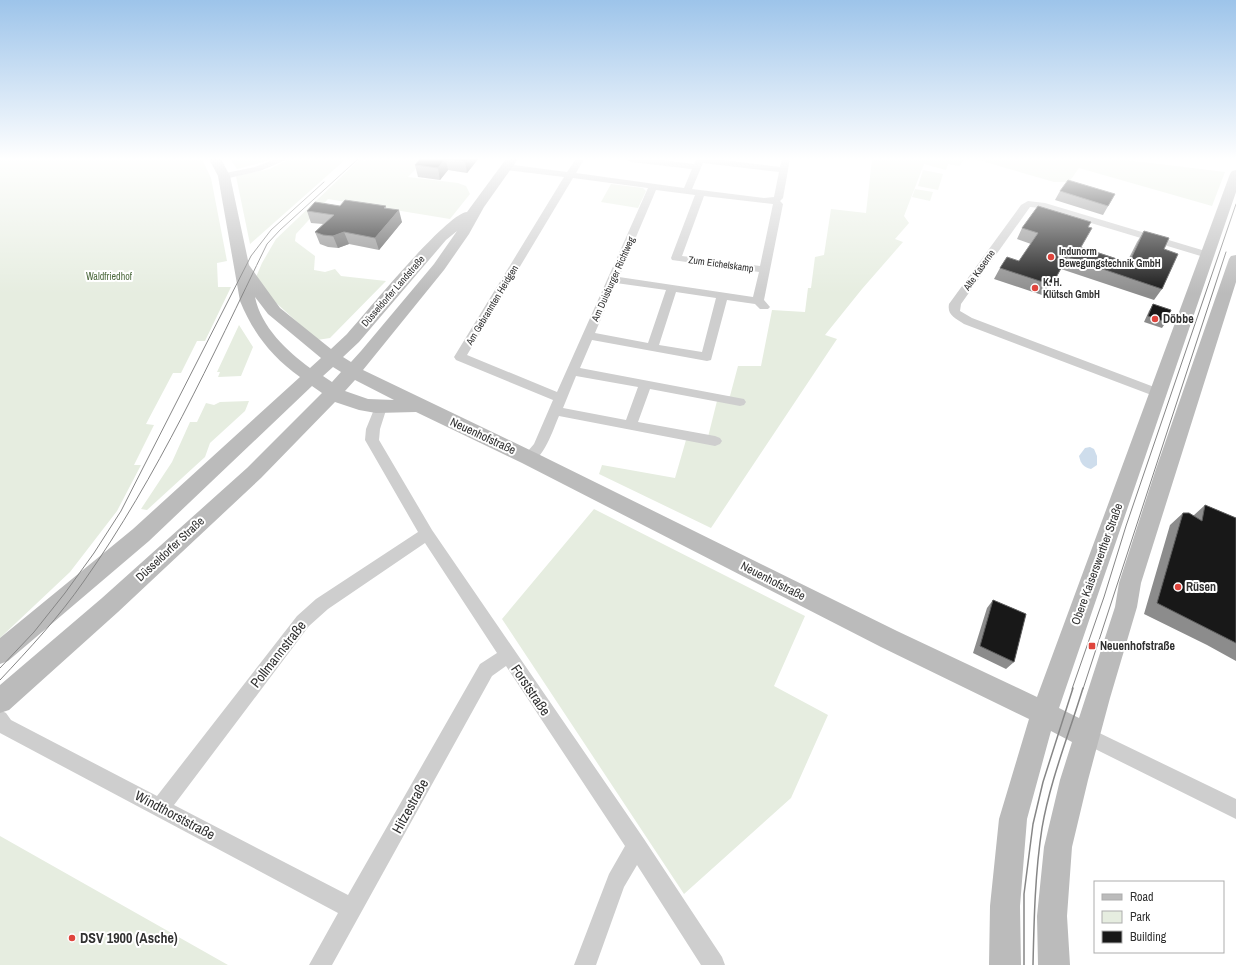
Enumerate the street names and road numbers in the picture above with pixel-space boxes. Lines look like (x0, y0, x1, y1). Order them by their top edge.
street label: Am Duisburger Richtweg (588, 234, 638, 324)
street label: Alte Kaserne (960, 247, 998, 294)
street label: Düsseldorfer Landstraße (358, 252, 428, 329)
street label: Zum Eichelskamp (688, 253, 755, 275)
street label: Am Gebrannten Heidgen (462, 263, 521, 348)
street label: Neuenhofstraße (448, 414, 518, 458)
street label: Obere Kaiserswerther Straße (1068, 501, 1126, 627)
street label: Düsseldorfer Straße (132, 513, 208, 585)
street label: Neuenhofstraße (738, 558, 808, 604)
street label: Pollmannstraße (246, 617, 310, 691)
street label: Forststraße (507, 661, 555, 719)
street label: Hitzestraße (388, 776, 432, 836)
street label: Windthorststraße (132, 786, 218, 844)

